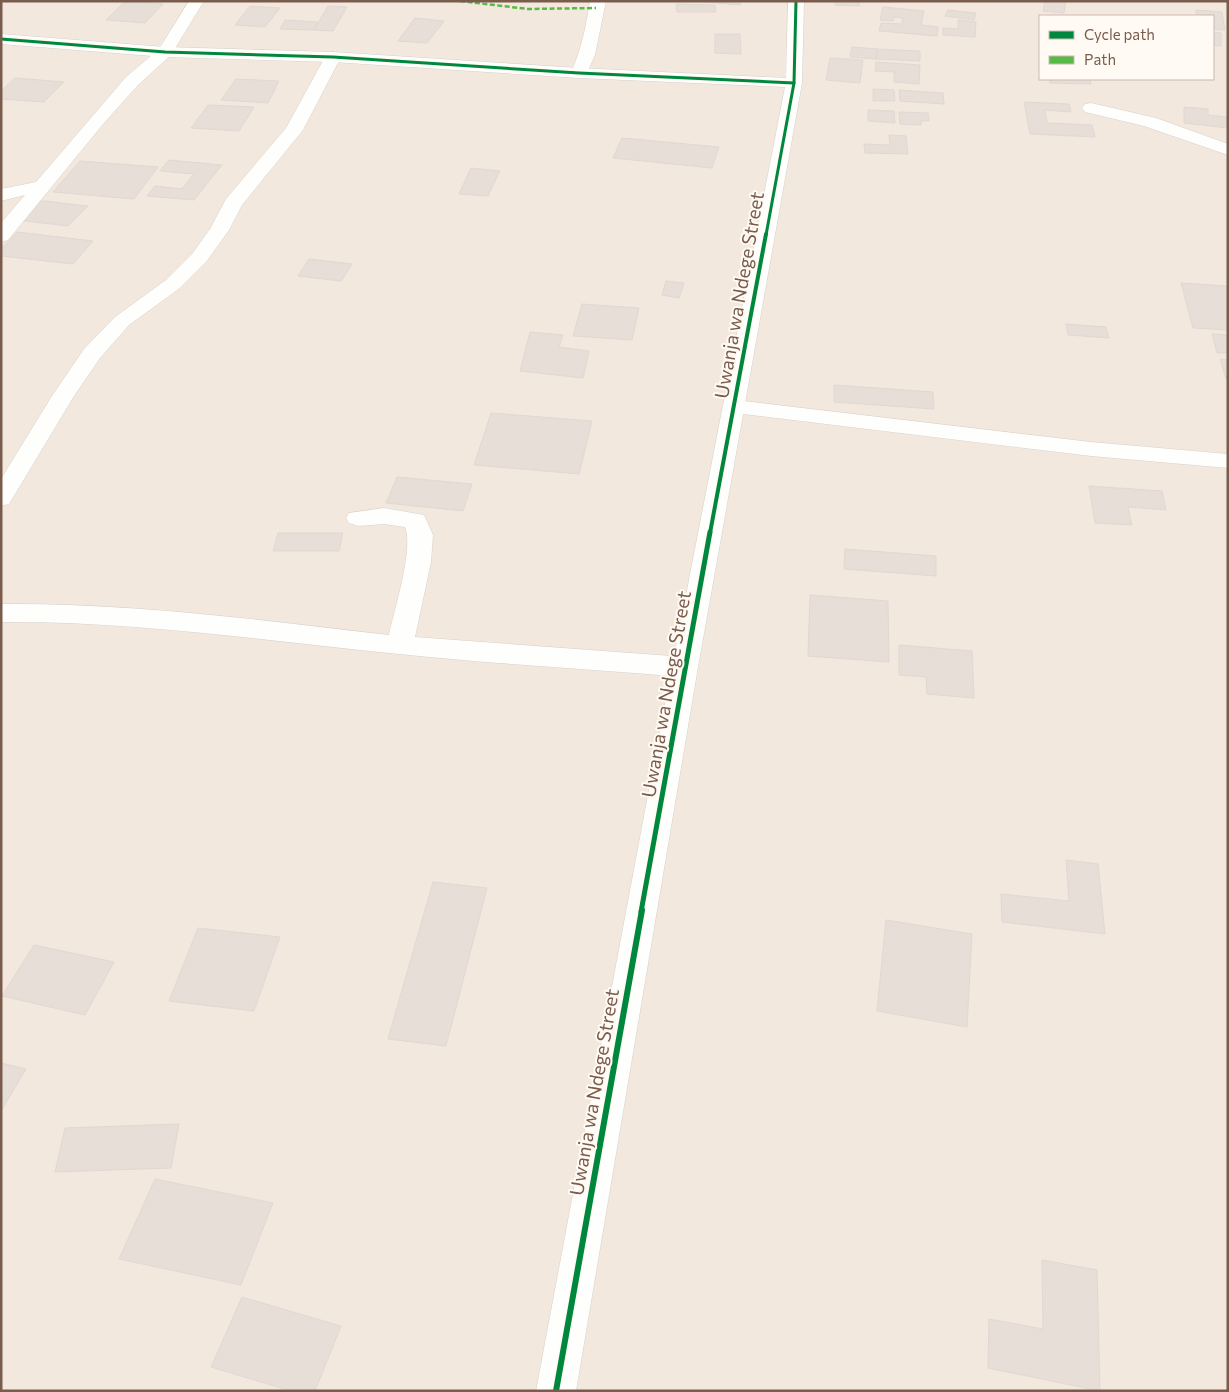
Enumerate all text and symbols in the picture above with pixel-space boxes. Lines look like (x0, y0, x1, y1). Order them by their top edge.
legend (1039, 15, 1214, 80)
text: Cycle path (1084, 25, 1155, 43)
text: Path (1084, 50, 1116, 68)
street label: Uwanja wa Ndege Street (709, 190, 768, 400)
street label: Uwanja wa Ndege Street (636, 589, 695, 799)
street label: Uwanja wa Ndege Street (564, 987, 623, 1197)

